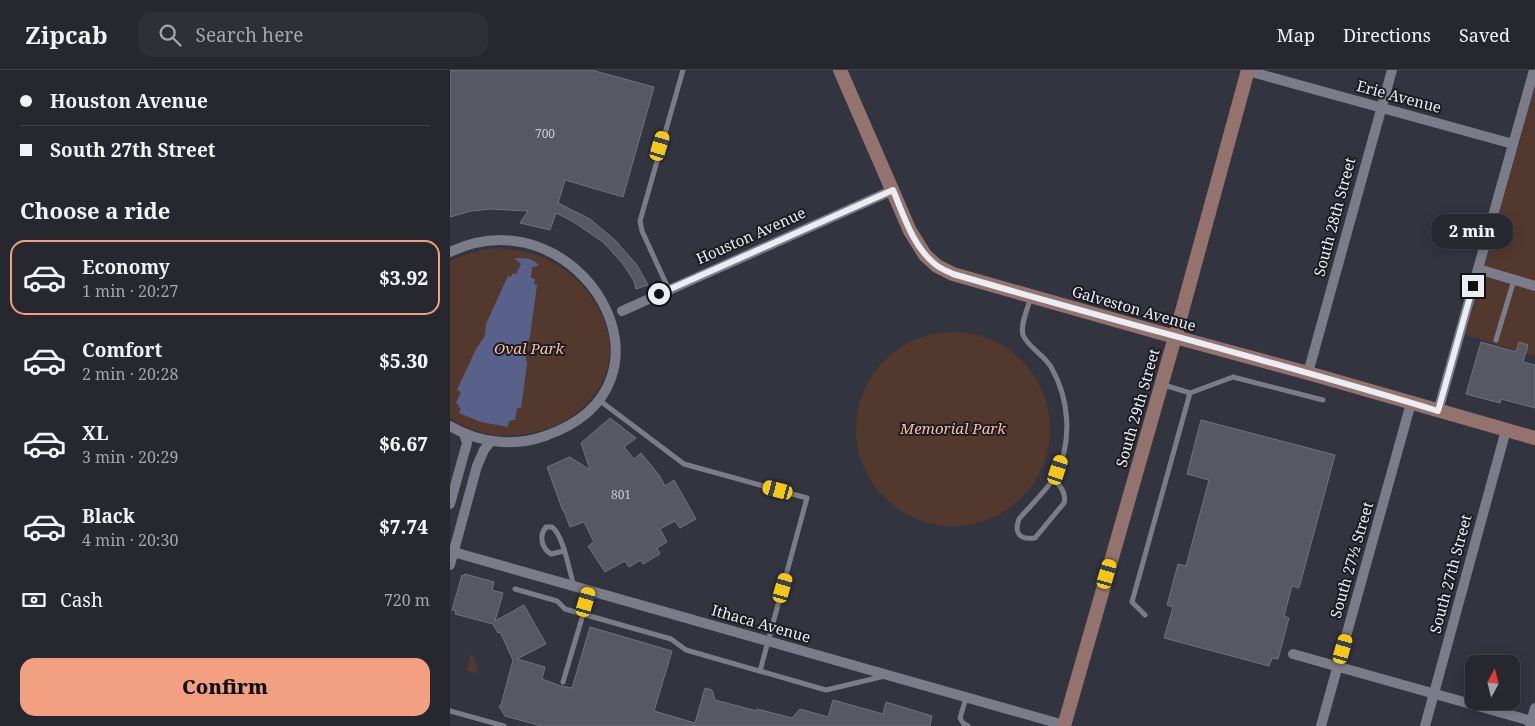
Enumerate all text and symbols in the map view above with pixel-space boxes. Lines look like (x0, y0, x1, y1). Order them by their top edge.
search box (138, 12, 488, 57)
text: Zipcab (25, 18, 108, 51)
icon: search (156, 21, 184, 49)
text: Search here (196, 22, 303, 48)
text: Map (1277, 23, 1315, 47)
text: Directions (1343, 23, 1431, 47)
text: Saved (1459, 23, 1510, 47)
street label: Erie Avenue (1355, 75, 1444, 117)
text: Houston Avenue (50, 88, 208, 114)
house number: 700 (535, 125, 555, 142)
car (648, 129, 671, 163)
text: South 27th Street (50, 137, 216, 163)
street label: South 28th Street (1309, 155, 1360, 278)
text: Choose a ride (20, 195, 170, 225)
street label: Houston Avenue (693, 202, 809, 268)
callout: 2 min (1432, 214, 1514, 248)
text: 2 min (1449, 220, 1495, 242)
text: Economy (82, 254, 170, 280)
icon: car (22, 255, 67, 300)
text: $3.92 (379, 265, 428, 291)
route end (1462, 275, 1484, 297)
text: 1 min · 20:27 (82, 280, 178, 302)
street label: Galveston Avenue (1070, 281, 1199, 335)
route start (648, 283, 670, 305)
text: Comfort (82, 337, 162, 363)
icon: car (22, 338, 67, 383)
park label: Oval Park (494, 338, 564, 358)
street label: South 29th Street (1111, 346, 1164, 469)
text: $5.30 (379, 348, 428, 374)
text: 2 min · 20:28 (82, 363, 178, 385)
park label: Memorial Park (899, 418, 1006, 438)
text: XL (82, 420, 108, 446)
icon: car (22, 421, 67, 466)
text: $6.67 (379, 431, 428, 457)
text: 3 min · 20:29 (82, 446, 178, 468)
car (1046, 453, 1069, 487)
car (761, 479, 794, 501)
house number: 801 (611, 486, 631, 503)
street label: South 27½ Street (1325, 499, 1377, 620)
text: Black (82, 503, 135, 529)
icon: car (22, 504, 67, 549)
street label: South 27th Street (1425, 512, 1476, 635)
text: $7.74 (379, 514, 428, 540)
text: 4 min · 20:30 (82, 529, 178, 551)
car (1095, 558, 1118, 590)
car (771, 572, 794, 604)
icon: cash (20, 586, 48, 614)
car (574, 586, 597, 618)
text: Cash (60, 587, 103, 613)
text: 720 m (384, 589, 430, 611)
street label: Ithaca Avenue (709, 599, 813, 647)
car (1331, 633, 1354, 665)
north arrow (1465, 655, 1520, 710)
map controls (1465, 655, 1520, 710)
button: Confirm (20, 658, 430, 716)

